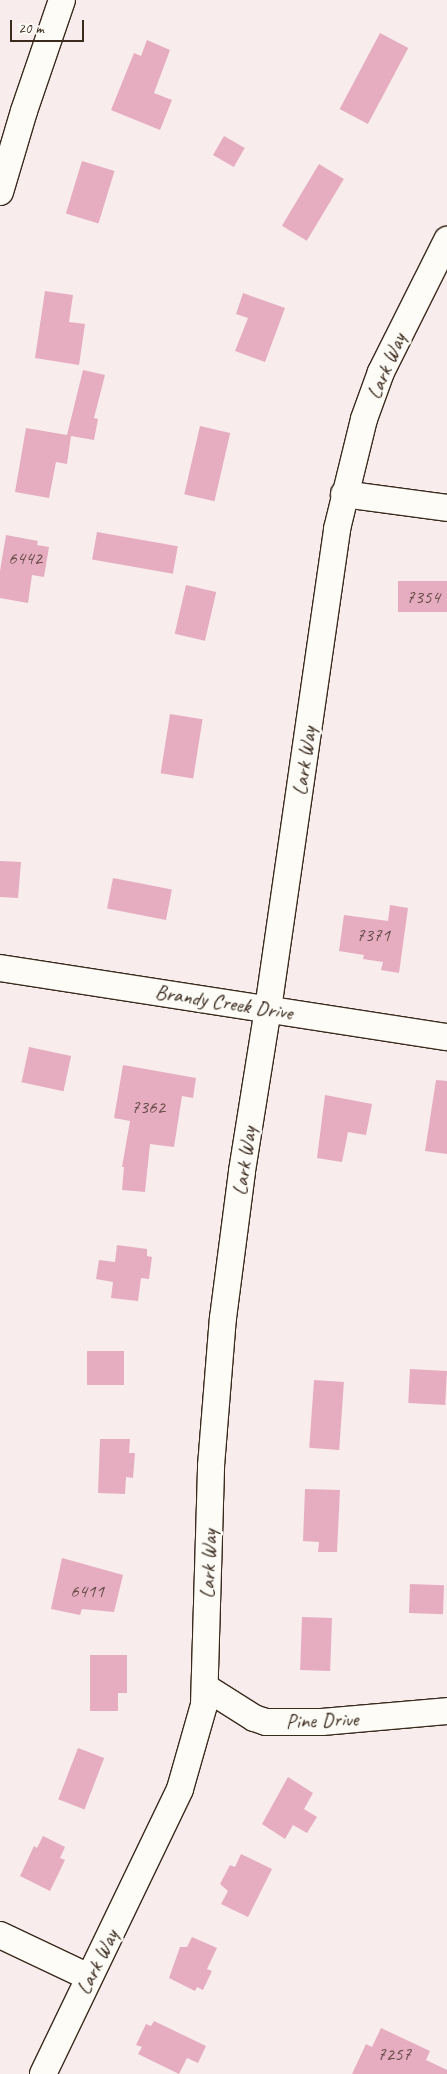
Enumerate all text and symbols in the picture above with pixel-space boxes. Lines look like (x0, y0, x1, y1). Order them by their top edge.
scale bar (12, 10, 86, 42)
text: 20 m (18, 19, 44, 38)
street label: Lark Way (361, 329, 411, 403)
house number: 6442 (8, 548, 42, 570)
house number: 7354 (406, 587, 440, 609)
street label: Lark Way (287, 725, 321, 797)
house number: 7371 (356, 925, 390, 947)
street label: Brandy Creek Drive (153, 979, 295, 1025)
house number: 7362 (131, 1097, 165, 1119)
street label: Lark Way (227, 1125, 261, 1197)
street label: Lark Way (194, 1529, 222, 1599)
house number: 6411 (70, 1581, 104, 1603)
street label: Pine Drive (285, 1706, 359, 1734)
street label: Lark Way (70, 1925, 124, 1999)
house number: 7257 (377, 2044, 411, 2066)

